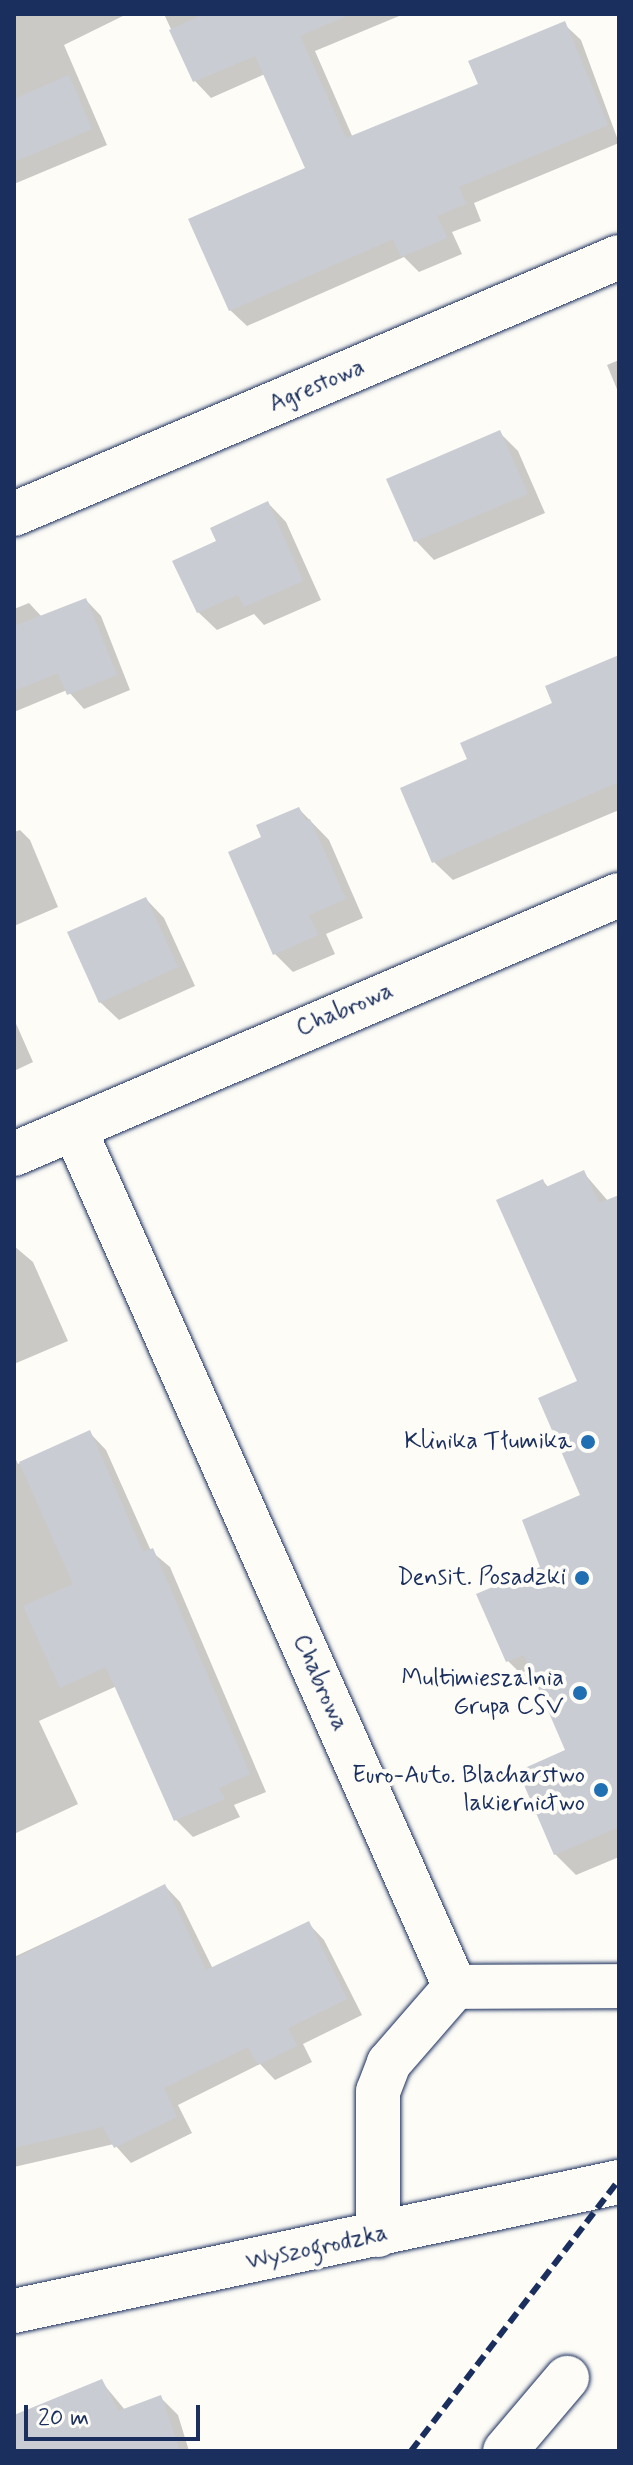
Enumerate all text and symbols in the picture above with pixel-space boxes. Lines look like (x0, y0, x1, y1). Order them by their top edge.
street label: Agrestowa (265, 353, 369, 419)
street label: Chabrowa (292, 977, 398, 1043)
place label: Klinika Tłumika (406, 1428, 572, 1456)
marker: Klinika Tłumika (579, 1433, 597, 1451)
place label: Densit. Posadzki (397, 1564, 566, 1592)
marker: Densit. Posadzki (573, 1569, 591, 1587)
street label: Chabrowa (286, 1630, 354, 1736)
place label: Multimieszalnia Grupa CSV (401, 1665, 564, 1721)
marker: Multimieszalnia Grupa CSV (571, 1684, 589, 1702)
place label: Euro-Auto. Blacharstwo lakiernictwo (352, 1762, 585, 1818)
marker: Euro-Auto. Blacharstwo lakiernictwo (592, 1781, 610, 1799)
street label: Wyszogrodzka (244, 2219, 390, 2277)
scale bar (28, 2389, 204, 2439)
text: 20 m (38, 2403, 89, 2434)

